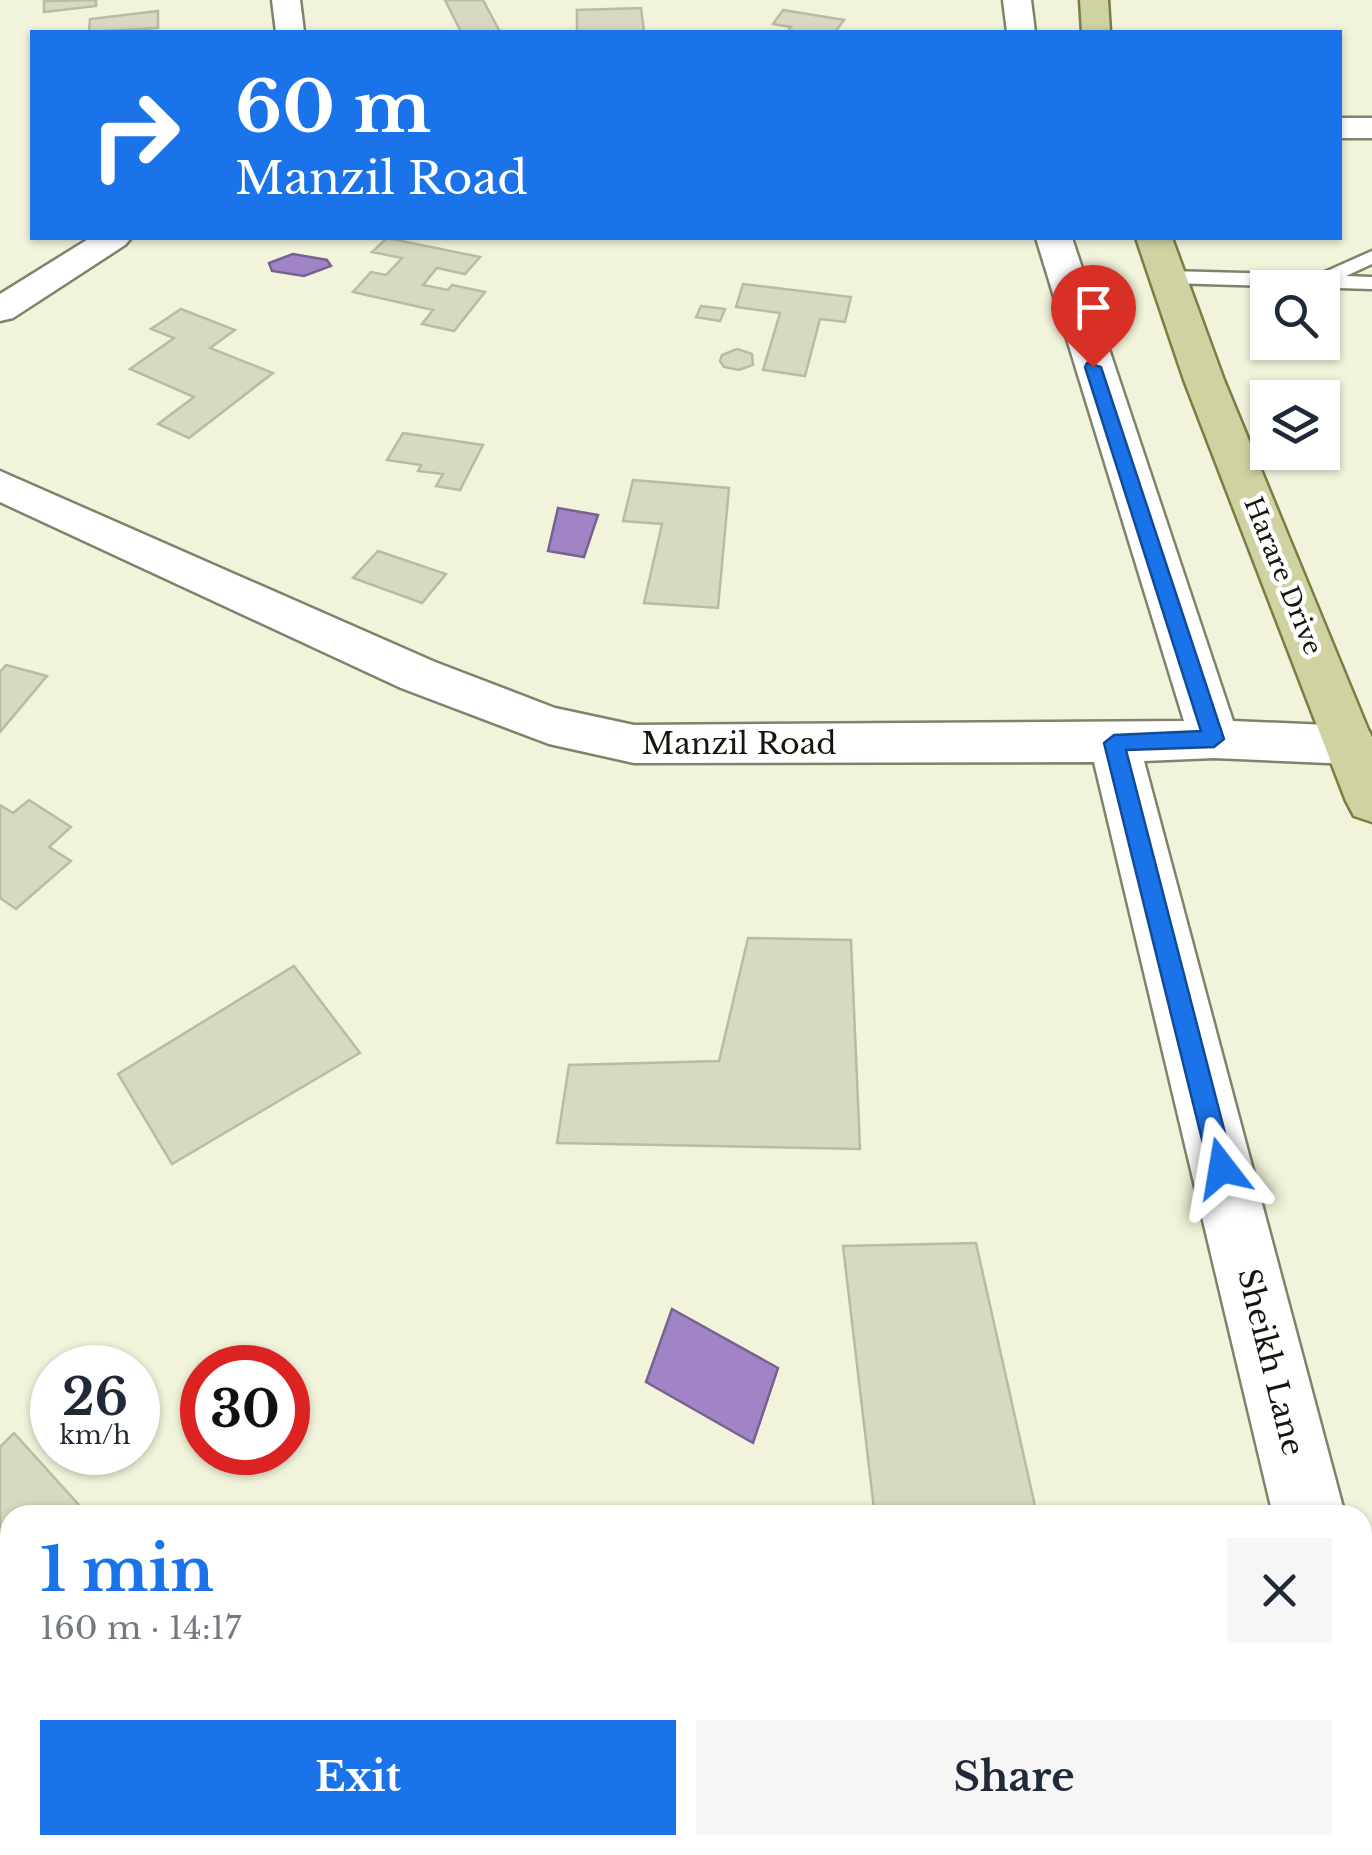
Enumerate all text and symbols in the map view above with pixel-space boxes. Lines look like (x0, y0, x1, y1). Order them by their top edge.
text: 60 m (235, 64, 431, 151)
icon: right (70, 70, 200, 200)
text: Manzil Road (235, 150, 528, 206)
pin (1051, 265, 1136, 368)
map controls (1250, 270, 1340, 470)
button: search (1250, 270, 1340, 360)
icon: arrive (1066, 280, 1121, 335)
button: layers (1250, 380, 1340, 470)
street label: Harare Drive (1237, 493, 1329, 659)
street label: Manzil Road (641, 725, 837, 762)
position arrow (1170, 1116, 1274, 1220)
street label: Sheikh Lane (1230, 1265, 1312, 1459)
speed limit sign: 30 (180, 1345, 310, 1475)
text: 26 (62, 1366, 128, 1429)
text: km/h (60, 1420, 130, 1451)
text: 1 min (40, 1533, 214, 1607)
button: close (1227, 1538, 1332, 1643)
text: 160 m · 14:17 (40, 1608, 241, 1648)
button: Exit (40, 1720, 676, 1835)
button: Share (696, 1720, 1332, 1835)

